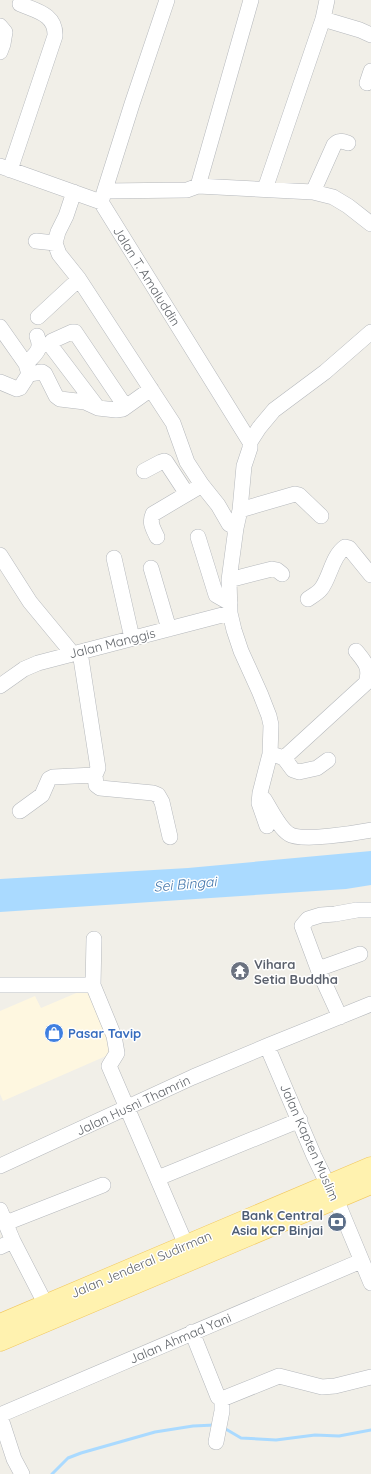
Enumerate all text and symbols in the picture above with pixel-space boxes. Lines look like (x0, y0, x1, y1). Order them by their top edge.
street label: Jalan T. Amaluddin (110, 223, 184, 329)
street label: Jalan Manggis (67, 625, 157, 661)
water label: Sei Bingai (153, 872, 219, 896)
place label: Vihara Setia Buddha (254, 956, 338, 987)
temple icon: Vihara Setia Buddha (229, 960, 251, 982)
shop icon: Pasar Tavip (43, 1022, 65, 1044)
place label: Pasar Tavip (68, 1025, 141, 1041)
street label: Jalan Husni Thamrin (73, 1072, 193, 1138)
street label: Jalan Kapten Muslim (277, 1081, 343, 1203)
place label: Bank Central Asia KCP Binjai (232, 1207, 323, 1238)
bank icon: Bank Central Asia KCP Binjai (326, 1211, 348, 1233)
street label: Jalan Jenderal Sudirman (68, 1227, 214, 1301)
street label: Jalan Ahmad Yani (127, 1309, 233, 1367)

